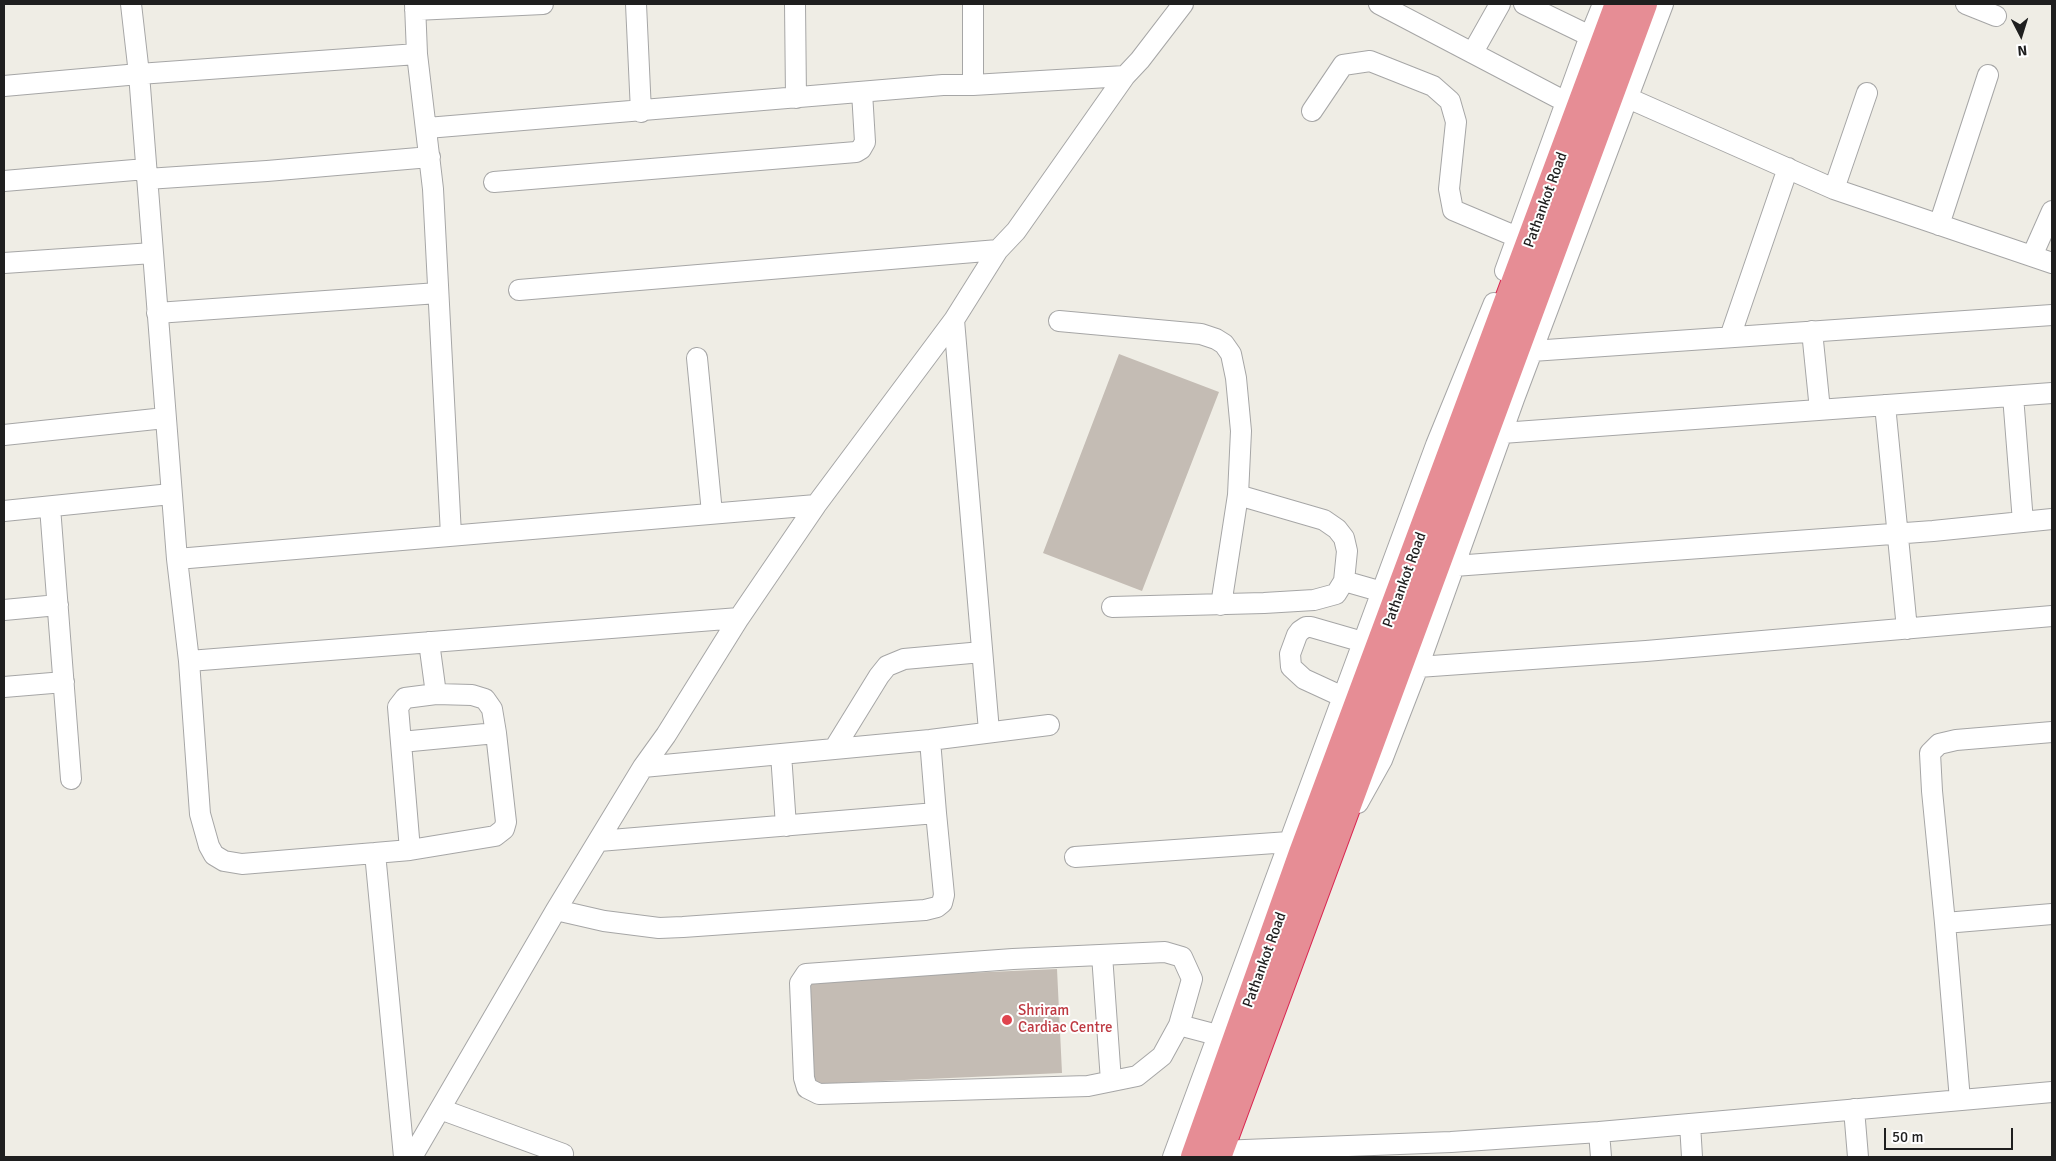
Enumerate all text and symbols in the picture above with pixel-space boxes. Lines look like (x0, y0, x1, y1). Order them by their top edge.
north arrow (1996, 10, 2046, 60)
text: N (2017, 42, 2028, 59)
street label: Pathankot Road (1520, 150, 1572, 250)
street label: Pathankot Road (1379, 530, 1431, 630)
street label: Pathankot Road (1239, 910, 1291, 1010)
place label: Shriram Cardiac Centre (1018, 1002, 1112, 1037)
marker: Shriram Cardiac Centre (1000, 1013, 1014, 1027)
scale bar (1886, 1118, 2015, 1150)
text: 50 m (1892, 1128, 1923, 1146)

